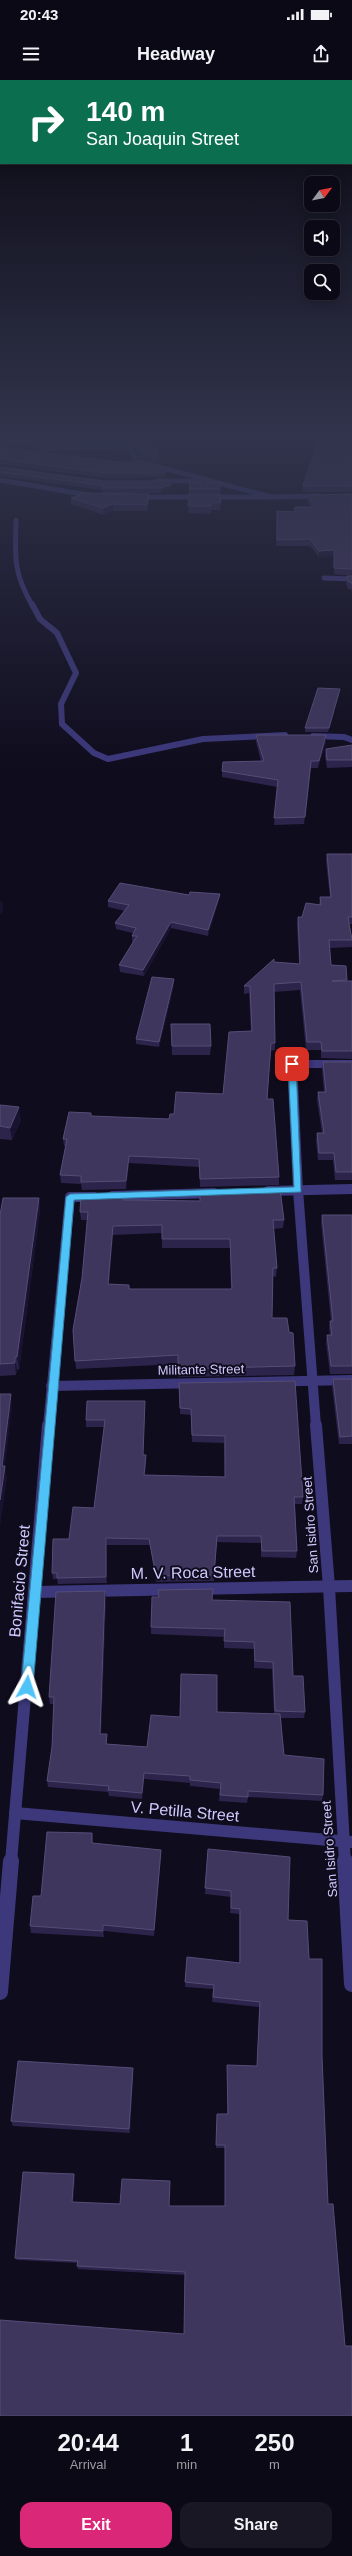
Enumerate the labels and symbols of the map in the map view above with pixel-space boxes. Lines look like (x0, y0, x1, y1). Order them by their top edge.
north arrow (304, 176, 340, 212)
pin (275, 1047, 309, 1081)
street label: Militante Street (158, 1361, 245, 1378)
street label: San Isidro Street (300, 1476, 321, 1574)
street label: Bonifacio Street (6, 1523, 33, 1638)
street label: M. V. Roca Street (130, 1563, 256, 1582)
position arrow (6, 1666, 48, 1708)
street label: V. Petilla Street (130, 1798, 240, 1825)
street label: San Isidro Street (319, 1800, 340, 1898)

